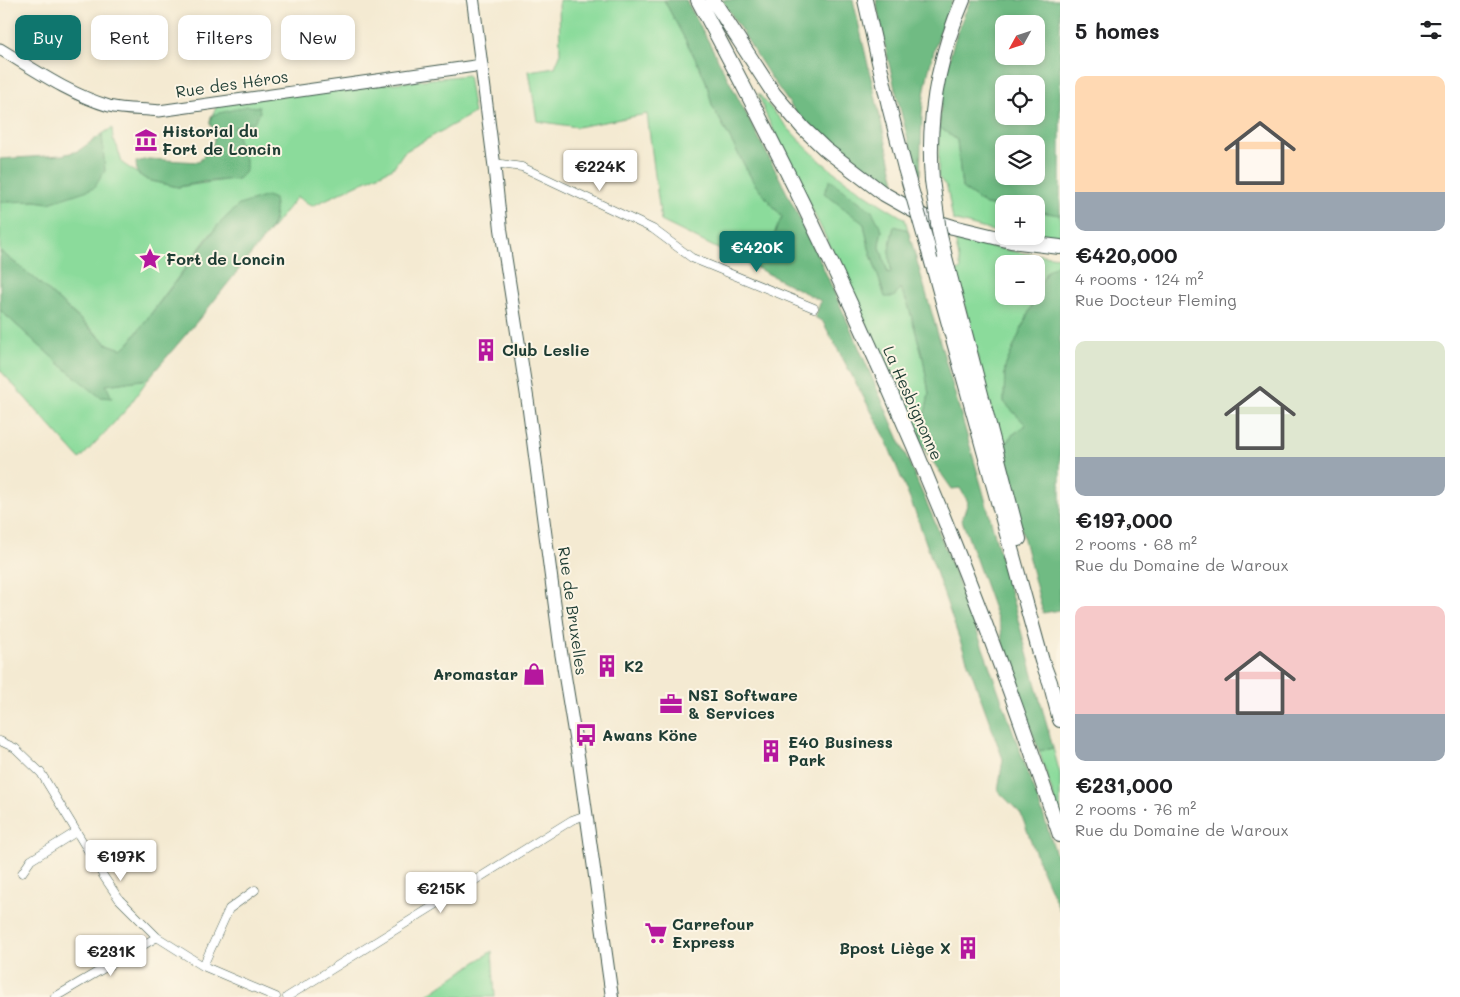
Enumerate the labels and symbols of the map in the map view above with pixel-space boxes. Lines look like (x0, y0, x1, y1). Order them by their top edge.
north arrow (995, 15, 1045, 65)
street label: Rue des Héros (174, 65, 290, 102)
place label: Historial du Fort de Loncin (162, 120, 281, 159)
museum icon: Historial du Fort de Loncin (133, 127, 159, 153)
pin: €224K (565, 150, 635, 192)
pin: €420K (722, 230, 792, 273)
place icon: Fort de Loncin (137, 246, 163, 272)
place label: Fort de Loncin (166, 248, 285, 269)
building icon: Club Leslie (473, 337, 499, 363)
place label: Club Leslie (502, 339, 589, 360)
street label: La Hesbignonne (879, 342, 948, 463)
street label: Rue de Bruxelles (554, 545, 593, 677)
building icon: K2 (594, 653, 620, 679)
place label: K2 (624, 655, 644, 676)
shop icon: Aromastar (521, 661, 547, 687)
place label: Aromastar (433, 663, 518, 684)
place label: NSI Software & Services (688, 684, 798, 723)
office icon: NSI Software & Services (658, 691, 684, 717)
bus stop icon: Awans Köne (573, 722, 599, 748)
place label: Awans Köne (602, 724, 697, 745)
place label: E40 Business Park (788, 731, 893, 770)
building icon: E40 Business Park (758, 738, 784, 764)
pin: €197K (86, 840, 156, 882)
pin: €215K (406, 872, 476, 914)
place label: Carrefour Express (672, 913, 754, 952)
supermarket icon: Carrefour Express (643, 920, 669, 946)
pin: €231K (76, 934, 146, 977)
building icon: Bpost Liège X (955, 935, 981, 961)
place label: Bpost Liège X (839, 937, 951, 958)

